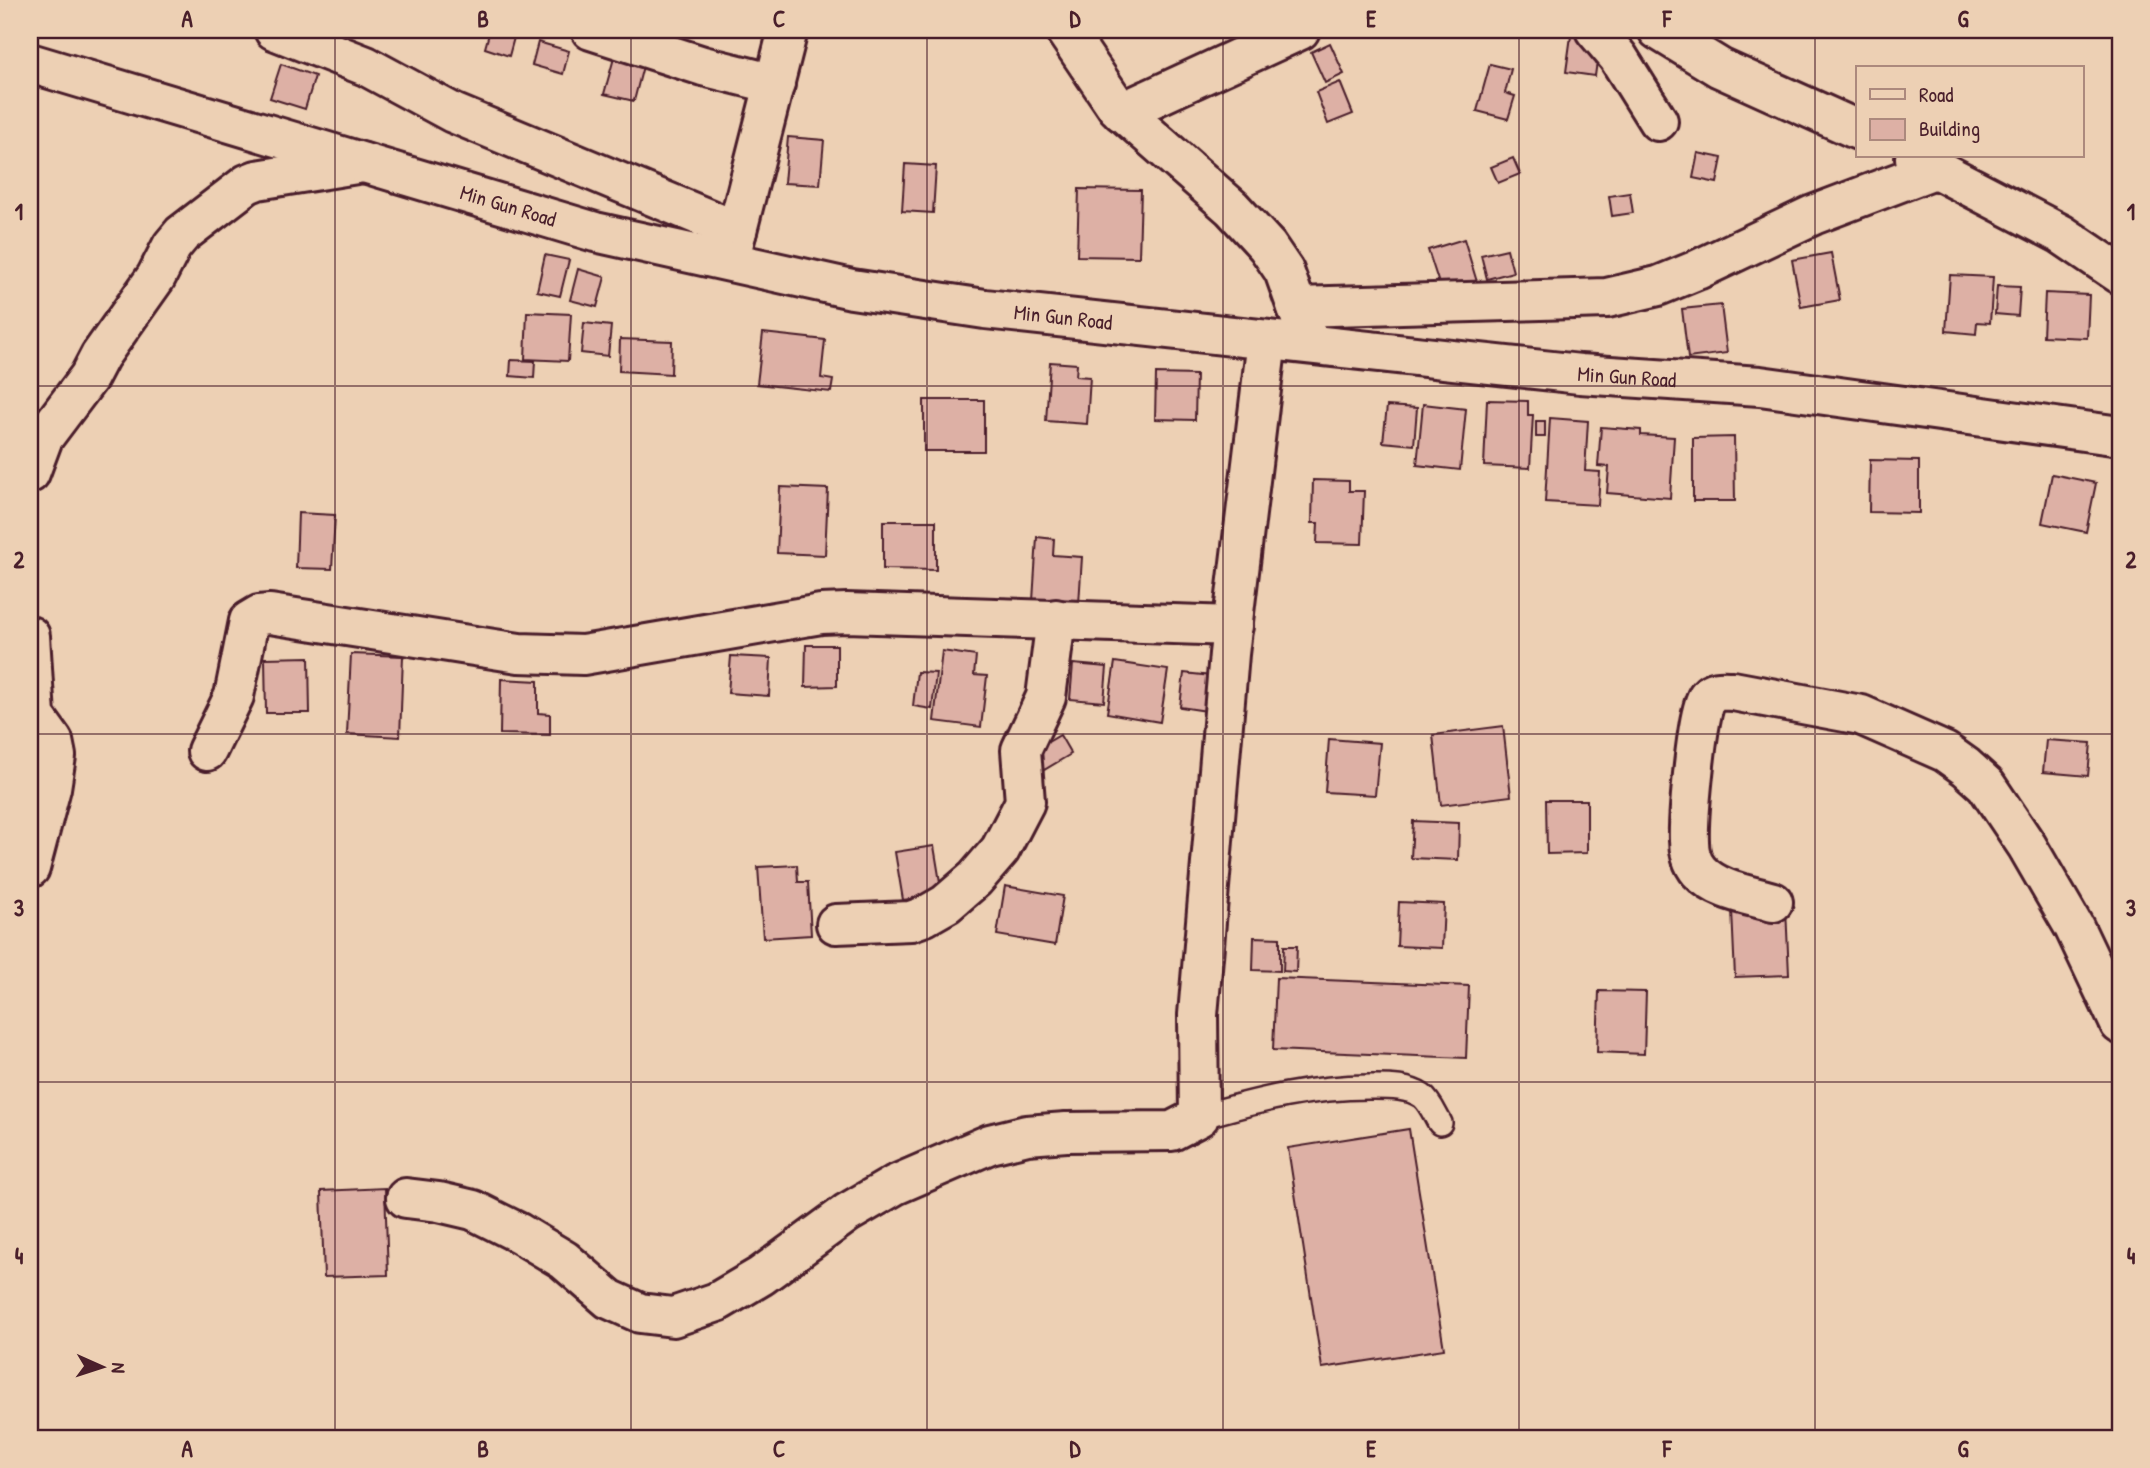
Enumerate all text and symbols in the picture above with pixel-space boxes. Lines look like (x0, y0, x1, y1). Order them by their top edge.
text: A (181, 3, 193, 34)
text: B (477, 3, 489, 34)
text: C (773, 3, 785, 34)
text: D (1070, 3, 1082, 34)
text: E (1366, 3, 1377, 34)
text: F (1662, 3, 1673, 34)
text: G (1957, 3, 1969, 34)
legend (1856, 66, 2084, 158)
text: Road (1919, 80, 1953, 109)
text: Building (1919, 114, 1980, 143)
street label: Min Gun Road (457, 177, 560, 234)
text: 1 (15, 196, 23, 227)
text: 1 (2127, 196, 2135, 227)
street label: Min Gun Road (1012, 297, 1114, 337)
street label: Min Gun Road (1577, 359, 1677, 394)
text: 2 (14, 544, 25, 575)
text: 2 (2126, 544, 2137, 575)
text: 3 (14, 892, 24, 923)
text: 3 (2126, 892, 2136, 923)
text: 4 (15, 1240, 24, 1271)
text: 4 (2127, 1240, 2136, 1271)
north arrow (66, 1332, 136, 1402)
text: N (106, 1362, 132, 1374)
text: A (181, 1433, 193, 1464)
text: B (477, 1433, 489, 1464)
text: C (773, 1433, 785, 1464)
text: D (1070, 1433, 1082, 1464)
text: E (1366, 1433, 1377, 1464)
text: F (1662, 1433, 1673, 1464)
text: G (1957, 1433, 1969, 1464)

